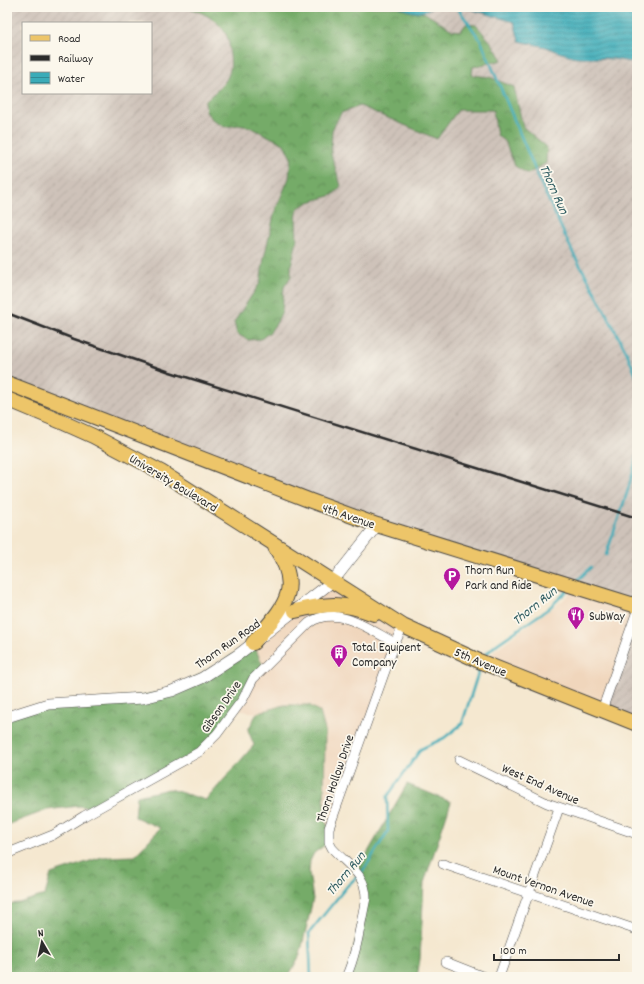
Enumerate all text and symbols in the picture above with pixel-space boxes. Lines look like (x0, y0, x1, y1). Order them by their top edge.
legend (22, 22, 152, 94)
text: Road (58, 31, 80, 48)
text: Railway (58, 51, 94, 68)
text: Water (58, 71, 85, 88)
water label: Thorn Run (533, 162, 573, 218)
street label: University Boulevard (125, 450, 221, 518)
street label: 4th Avenue (319, 499, 377, 535)
place label: Thorn Run Park and Ride (465, 562, 532, 596)
parking icon: Thorn Run Park and Ride (442, 566, 462, 591)
water label: Thorn Run (509, 582, 562, 631)
restaurant icon: SubWay (566, 605, 586, 630)
place label: SubWay (589, 608, 626, 627)
street label: Thorn Run Road (192, 615, 265, 675)
place label: Total Equipent Company (352, 639, 421, 673)
building icon: Total Equipent Company (329, 643, 349, 668)
street label: 5th Avenue (451, 644, 509, 683)
street label: Gibson Drive (197, 677, 247, 737)
street label: Thorn Hollow Drive (312, 732, 360, 825)
street label: West End Avenue (498, 760, 582, 811)
water label: Thorn Run (322, 847, 371, 901)
street label: Mount Vernon Avenue (490, 861, 597, 914)
north arrow (22, 922, 62, 962)
text: N (37, 926, 45, 942)
scale bar (494, 936, 619, 962)
text: 100 m (500, 943, 527, 960)

